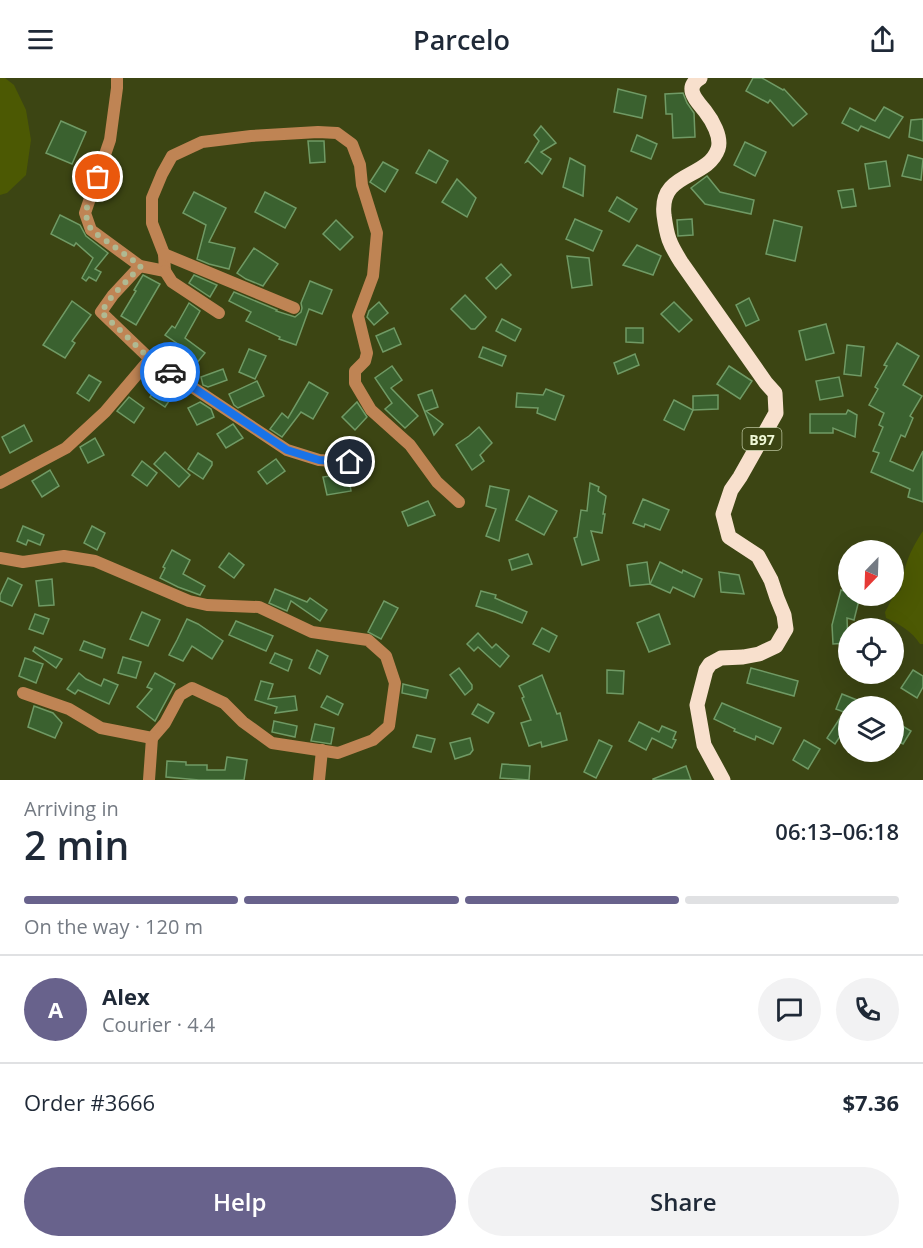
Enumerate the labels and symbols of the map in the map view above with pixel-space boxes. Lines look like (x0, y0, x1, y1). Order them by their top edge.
pin (72, 151, 123, 202)
courier (140, 342, 200, 402)
road number: B97 (742, 428, 782, 450)
pin (324, 436, 375, 487)
north arrow (838, 540, 904, 606)

